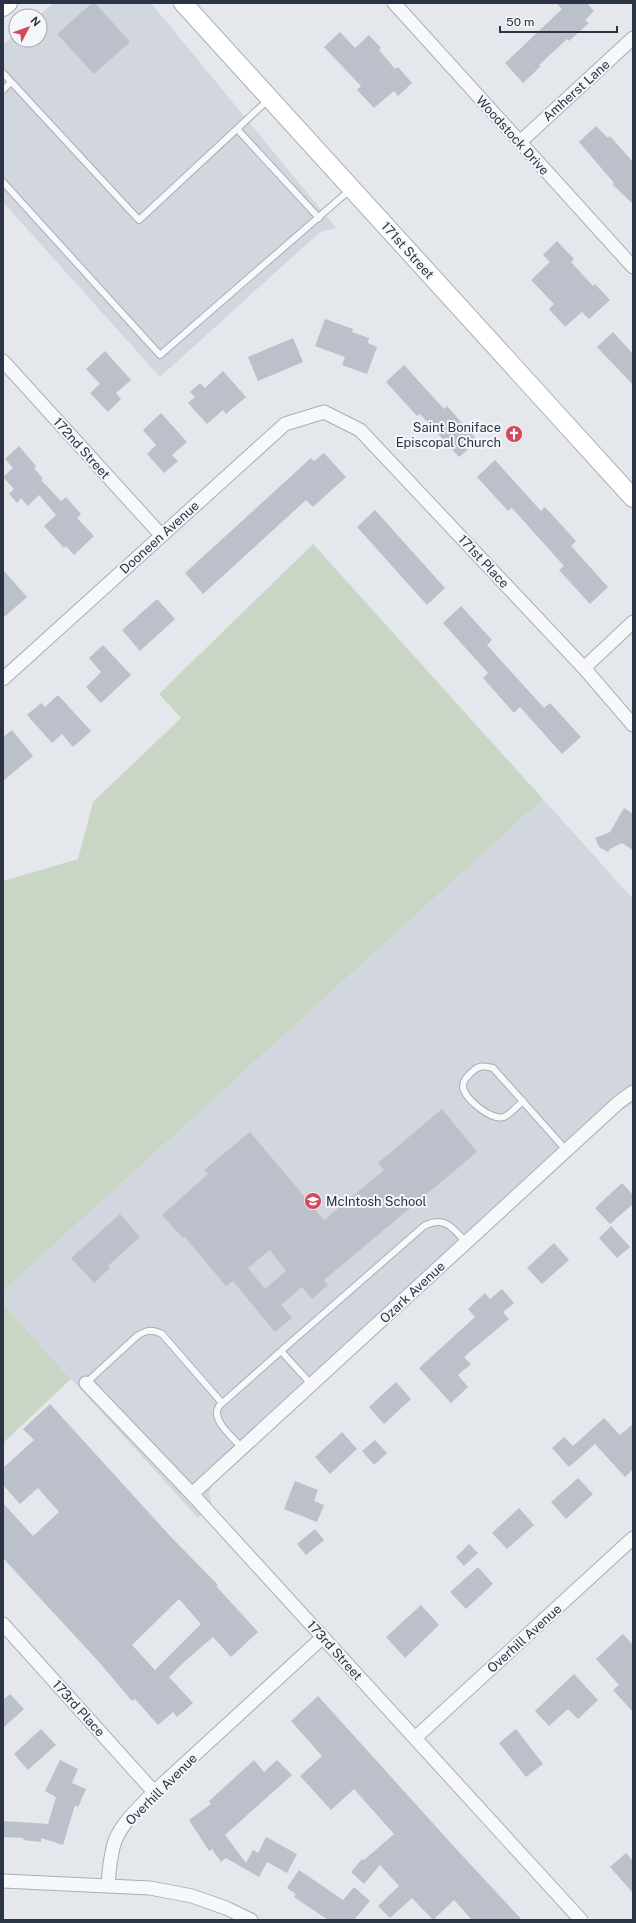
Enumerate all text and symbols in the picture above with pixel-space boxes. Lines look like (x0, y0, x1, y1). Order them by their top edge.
north arrow (8, 8, 48, 48)
scale bar (500, 8, 617, 34)
text: N (28, 14, 43, 29)
text: 50 m (506, 15, 534, 29)
street label: Amherst Lane (540, 57, 613, 124)
street label: Woodstock Drive (473, 93, 552, 178)
street label: 171st Street (378, 219, 437, 282)
street label: 172nd Street (50, 415, 113, 482)
place label: Saint Boniface Episcopal Church (396, 420, 501, 450)
church icon: Saint Boniface Episcopal Church (504, 424, 524, 444)
street label: Dooneen Avenue (117, 498, 202, 577)
street label: 171st Place (455, 532, 512, 591)
school or university icon: McIntosh School (303, 1191, 323, 1211)
place label: McIntosh School (326, 1194, 427, 1209)
street label: Ozark Avenue (377, 1258, 448, 1326)
street label: Overhill Avenue (484, 1601, 565, 1676)
street label: 173rd Street (304, 1617, 365, 1683)
street label: 173rd Place (49, 1677, 108, 1740)
street label: Overhill Avenue (123, 1751, 200, 1828)

